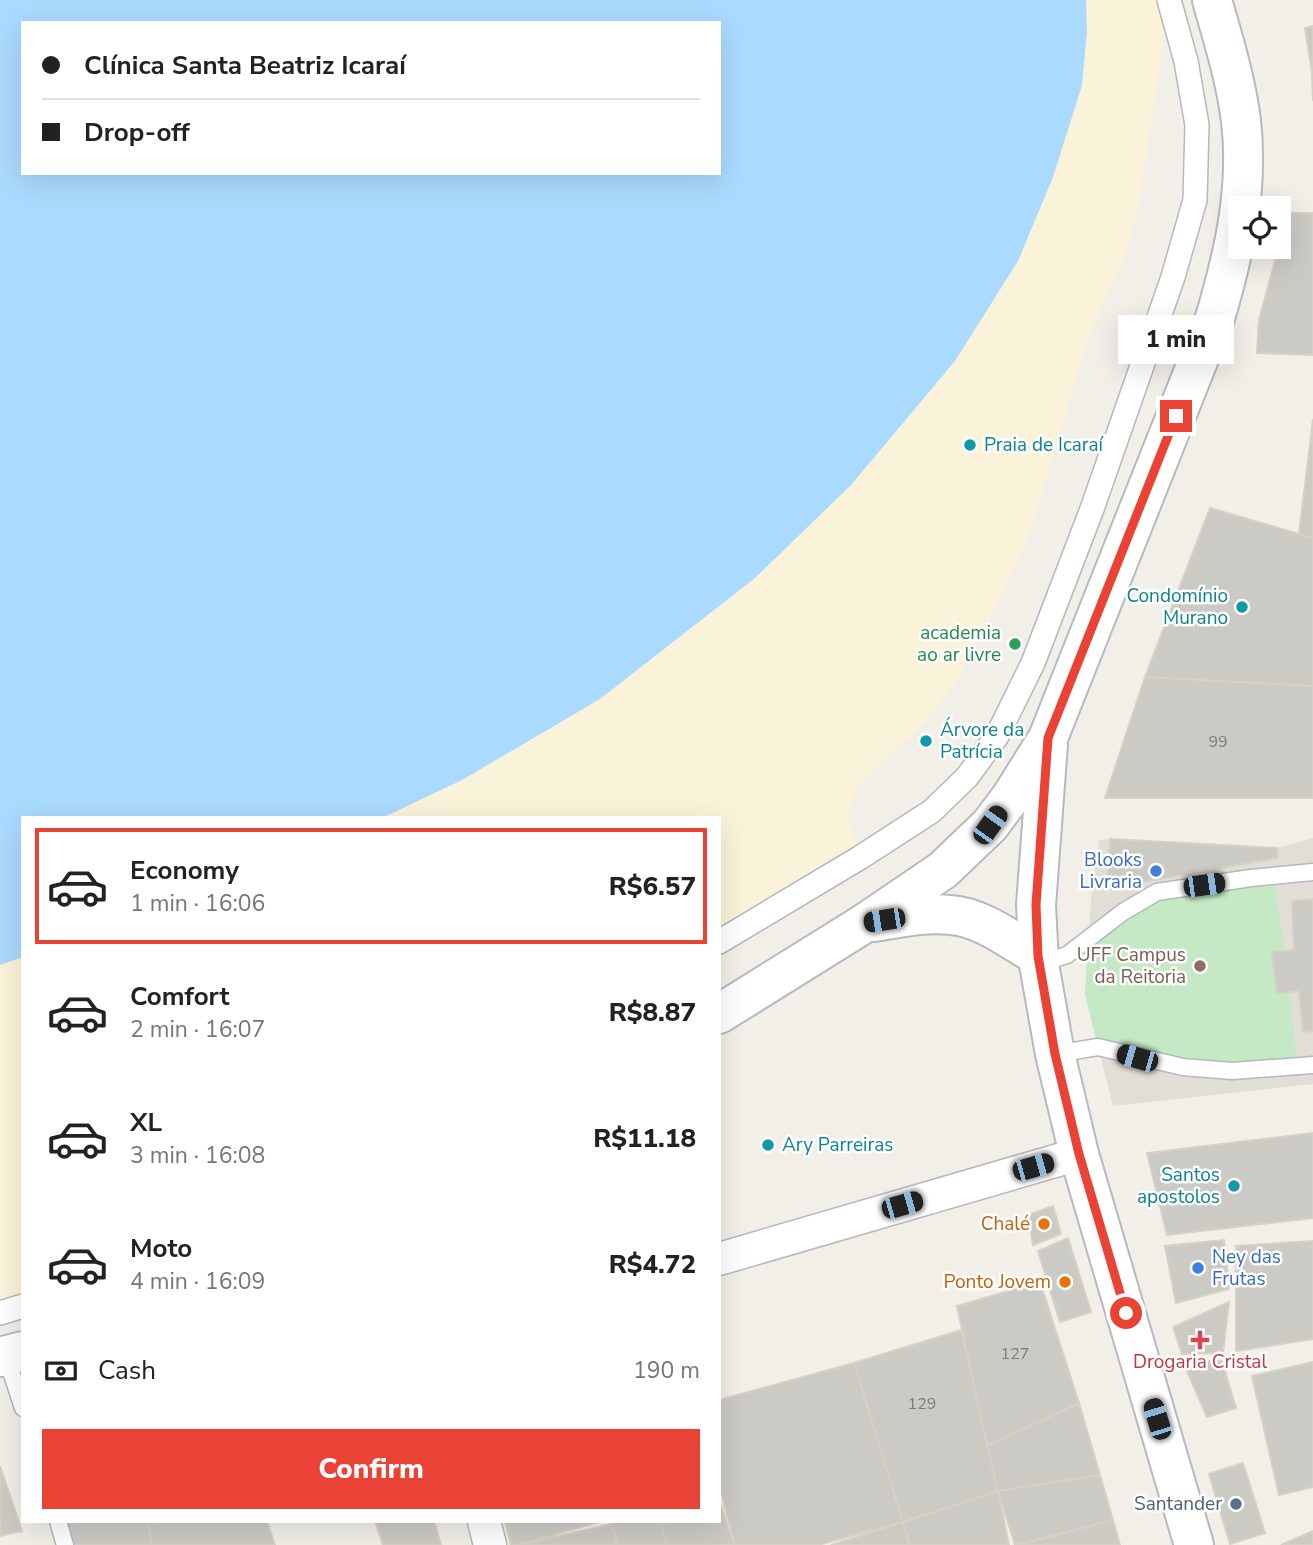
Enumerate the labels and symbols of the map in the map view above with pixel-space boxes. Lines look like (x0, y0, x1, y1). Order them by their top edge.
callout: 1 min (1118, 314, 1234, 364)
route end (1160, 400, 1192, 432)
place label: Praia de Icaraí (984, 432, 1104, 458)
marker: Praia de Icaraí (962, 437, 978, 453)
place label: Condomínio Murano (1126, 583, 1228, 631)
marker: Condomínio Murano (1234, 599, 1250, 615)
place label: academia ao ar livre (917, 620, 1001, 668)
marker: academia ao ar livre (1007, 636, 1023, 652)
place label: Árvore da Patrícia (940, 717, 1024, 765)
house number: 99 (1208, 731, 1228, 753)
marker: Árvore da Patrícia (918, 733, 934, 749)
car (970, 802, 1011, 848)
place label: Blooks Livraria (1079, 847, 1142, 895)
marker: Blooks Livraria (1148, 863, 1164, 879)
car (1182, 872, 1227, 898)
car (862, 906, 907, 934)
place label: UFF Campus da Reitoria (1077, 942, 1186, 990)
marker: UFF Campus da Reitoria (1192, 958, 1208, 974)
car (1114, 1042, 1161, 1074)
place label: Ary Parreiras (782, 1132, 893, 1158)
marker: Ary Parreiras (760, 1137, 776, 1153)
car (1010, 1151, 1057, 1183)
place label: Santos apostolos (1137, 1162, 1220, 1210)
marker: Santos apostolos (1226, 1178, 1242, 1194)
car (879, 1189, 926, 1221)
place label: Chalé (981, 1211, 1030, 1237)
marker: Chalé (1036, 1216, 1052, 1232)
place label: Ney das Frutas (1212, 1244, 1281, 1292)
marker: Ney das Frutas (1190, 1260, 1206, 1276)
place label: Ponto Jovem (943, 1269, 1051, 1295)
marker: Ponto Jovem (1057, 1274, 1073, 1290)
route start (1110, 1297, 1142, 1329)
marker: Drogaria Cristal (1192, 1332, 1208, 1348)
house number: 127 (1001, 1343, 1029, 1365)
place label: Drogaria Cristal (1133, 1349, 1267, 1375)
house number: 129 (908, 1393, 936, 1415)
car (1141, 1396, 1174, 1442)
place label: Santander (1134, 1491, 1222, 1517)
marker: Santander (1228, 1496, 1244, 1512)

